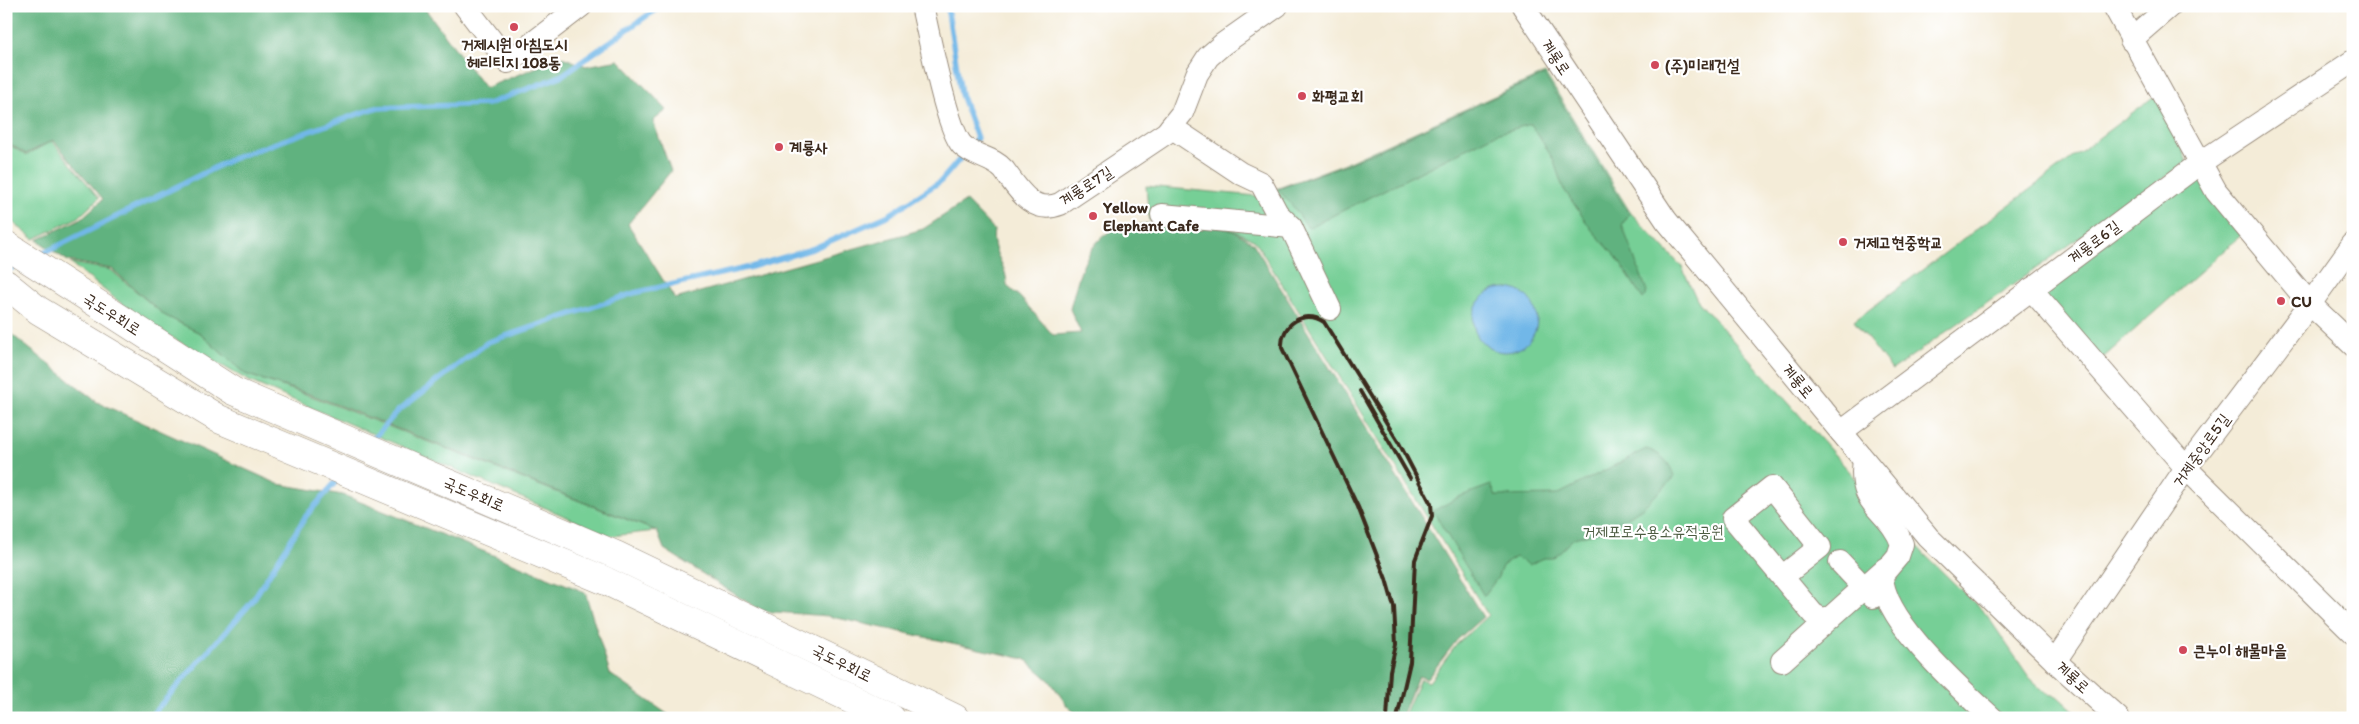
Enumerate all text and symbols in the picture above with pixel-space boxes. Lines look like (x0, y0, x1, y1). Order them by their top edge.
marker: 거제시원 아침도시 헤리티지 108동 (508, 21, 520, 33)
place label: 거제시원 아침도시 헤리티지 108동 (461, 35, 567, 72)
street label: 계룡로 (1537, 36, 1575, 78)
place label: (주)미래건설 (1665, 56, 1740, 76)
marker: (주)미래건설 (1649, 59, 1661, 71)
place label: 화평교회 (1312, 87, 1364, 106)
marker: 화평교회 (1296, 90, 1308, 102)
place label: 계룡사 (789, 138, 828, 157)
marker: 계룡사 (773, 141, 785, 153)
street label: 계룡로7길 (1056, 162, 1116, 210)
place label: Yellow Elephant Cafe (1102, 198, 1200, 236)
marker: Yellow Elephant Cafe (1087, 210, 1099, 222)
street label: 계룡로6길 (2064, 216, 2124, 268)
place label: 거제고현중학교 (1853, 233, 1943, 252)
marker: 거제고현중학교 (1837, 236, 1849, 248)
street label: 국도우회로 (80, 289, 144, 339)
place label: CU (2291, 292, 2312, 311)
marker: CU (2275, 295, 2287, 307)
street label: 계룡로 (1778, 360, 1818, 402)
street label: 거제중앙로5길 (2168, 410, 2234, 490)
street label: 국도우회로 (441, 473, 507, 515)
park label: 거제포로수용소유적공원 (1582, 522, 1724, 541)
street label: 국도우회로 (809, 640, 875, 686)
place label: 큰누이 해물마을 (2193, 641, 2287, 660)
marker: 큰누이 해물마을 (2177, 644, 2189, 656)
street label: 계룡로 (2052, 657, 2094, 697)

